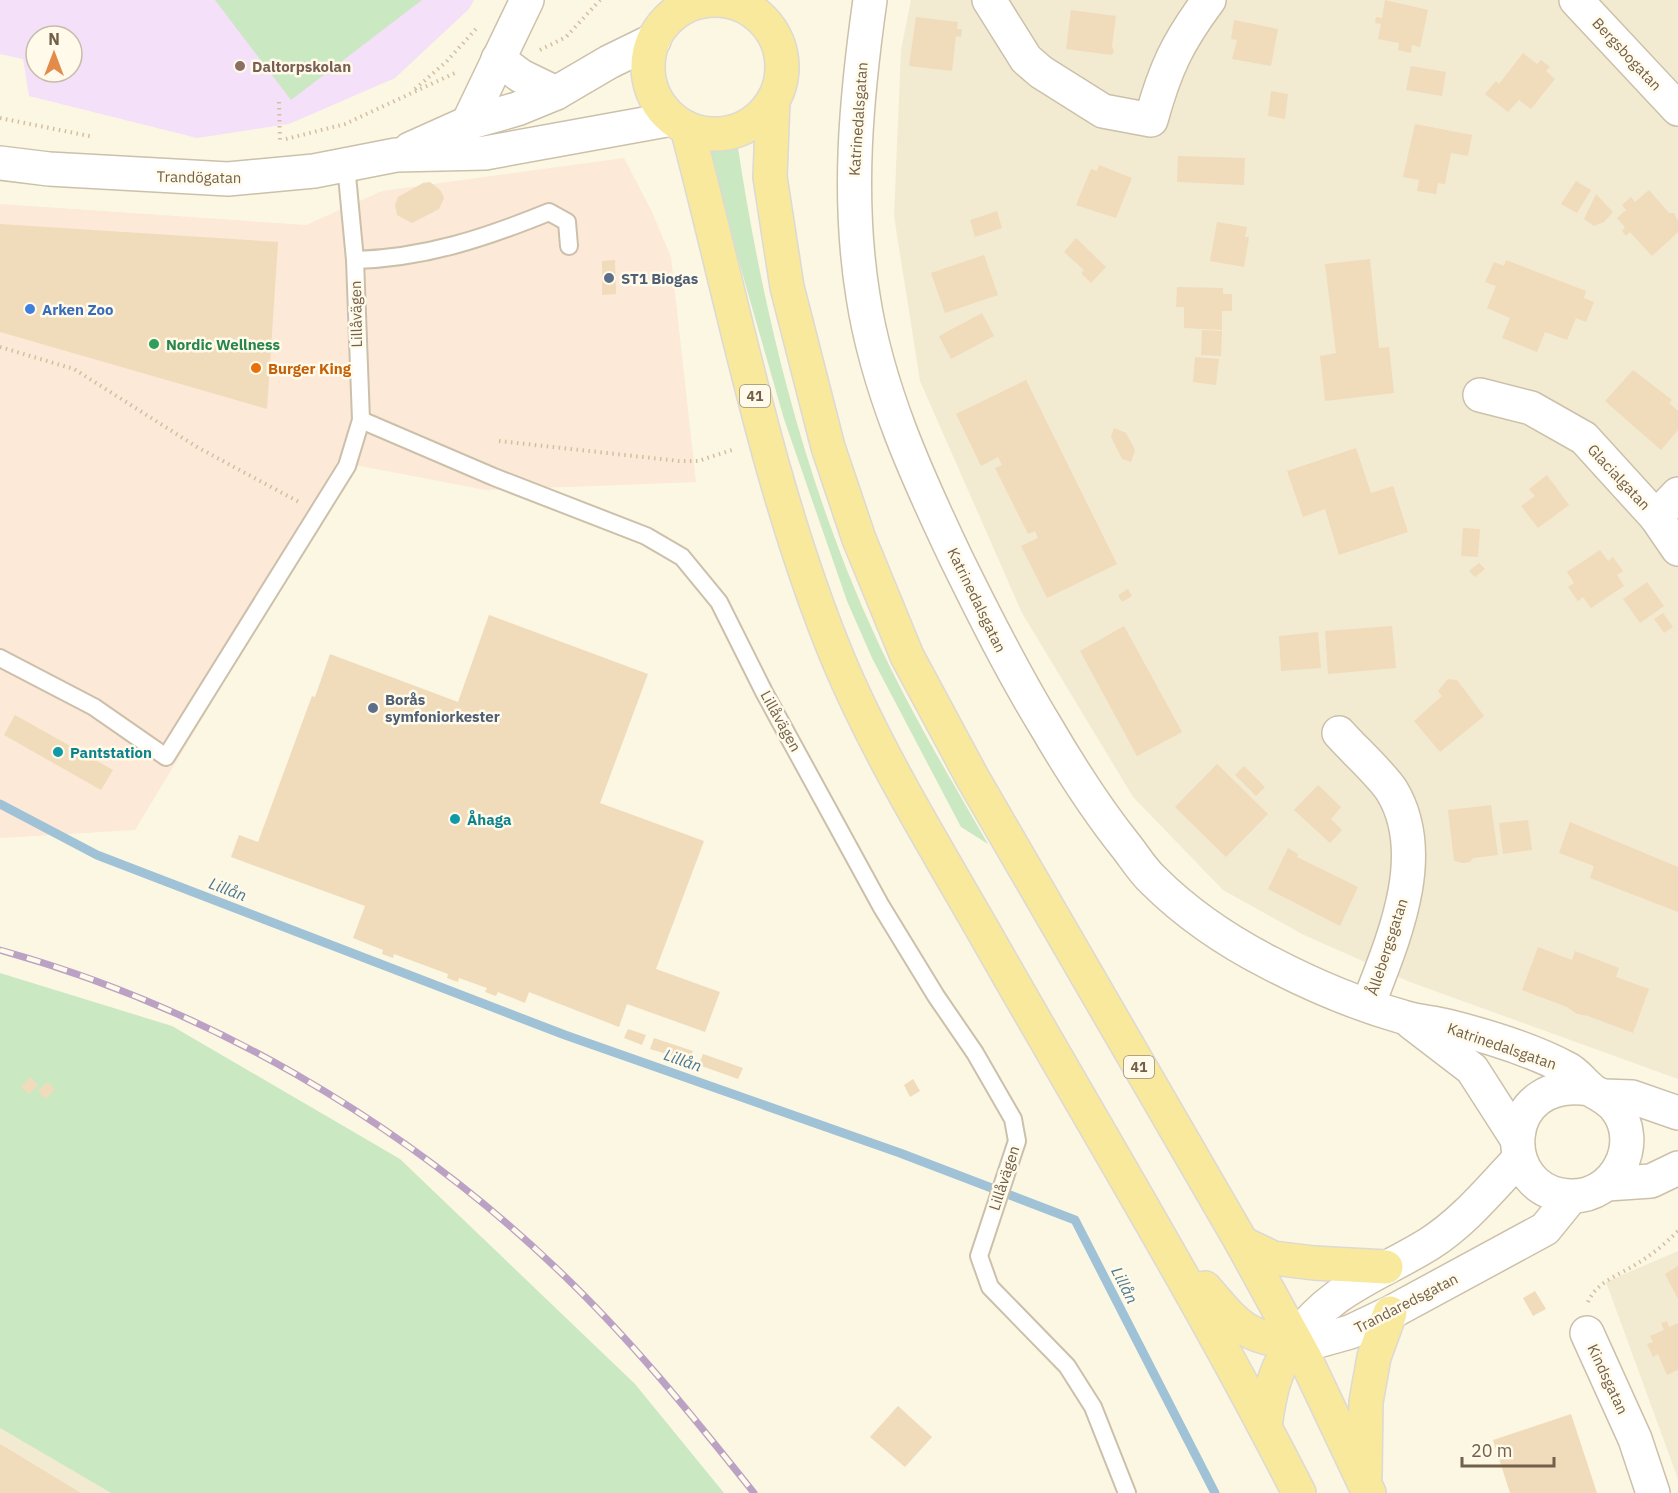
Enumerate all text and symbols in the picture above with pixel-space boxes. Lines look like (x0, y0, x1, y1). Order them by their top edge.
street label: Bergsbogatan (1588, 13, 1666, 95)
north arrow (24, 24, 84, 84)
text: N (48, 29, 60, 49)
place label: Daltorpskolan (252, 57, 351, 76)
marker: Daltorpskolan (233, 59, 247, 73)
street label: Katrinedalsgatan (845, 61, 871, 177)
street label: Trandögatan (157, 167, 241, 187)
place label: ST1 Biogas (621, 269, 699, 288)
marker: ST1 Biogas (602, 271, 616, 285)
street label: Lillåvägen (346, 280, 366, 348)
place label: Arken Zoo (42, 300, 113, 319)
marker: Arken Zoo (23, 302, 37, 316)
place label: Nordic Wellness (166, 335, 280, 354)
marker: Nordic Wellness (147, 337, 161, 351)
place label: Burger King (268, 359, 352, 378)
marker: Burger King (249, 361, 263, 375)
road number: 41 (740, 385, 770, 407)
street label: Glacialgatan (1584, 440, 1654, 514)
street label: Katrinedalsgatan (943, 545, 1011, 655)
street label: Lillåvägen (756, 687, 806, 755)
place label: Borås symfoniorkester (385, 690, 500, 726)
marker: Borås symfoniorkester (366, 701, 380, 715)
place label: Pantstation (70, 743, 152, 762)
marker: Pantstation (51, 745, 65, 759)
place label: Åhaga (467, 810, 512, 829)
marker: Åhaga (448, 812, 462, 826)
water label: Lillån (206, 873, 250, 905)
street label: Ållebergsgatan (1362, 896, 1412, 998)
street label: Katrinedalsgatan (1445, 1018, 1559, 1074)
water label: Lillån (661, 1044, 705, 1076)
road number: 41 (1124, 1056, 1154, 1078)
street label: Lillåvägen (985, 1143, 1023, 1213)
water label: Lillån (1107, 1263, 1143, 1307)
street label: Trandaredsgatan (1351, 1269, 1461, 1337)
street label: Kindsgatan (1583, 1341, 1633, 1417)
scale bar (1462, 1430, 1554, 1468)
text: 20 m (1471, 1439, 1513, 1462)

